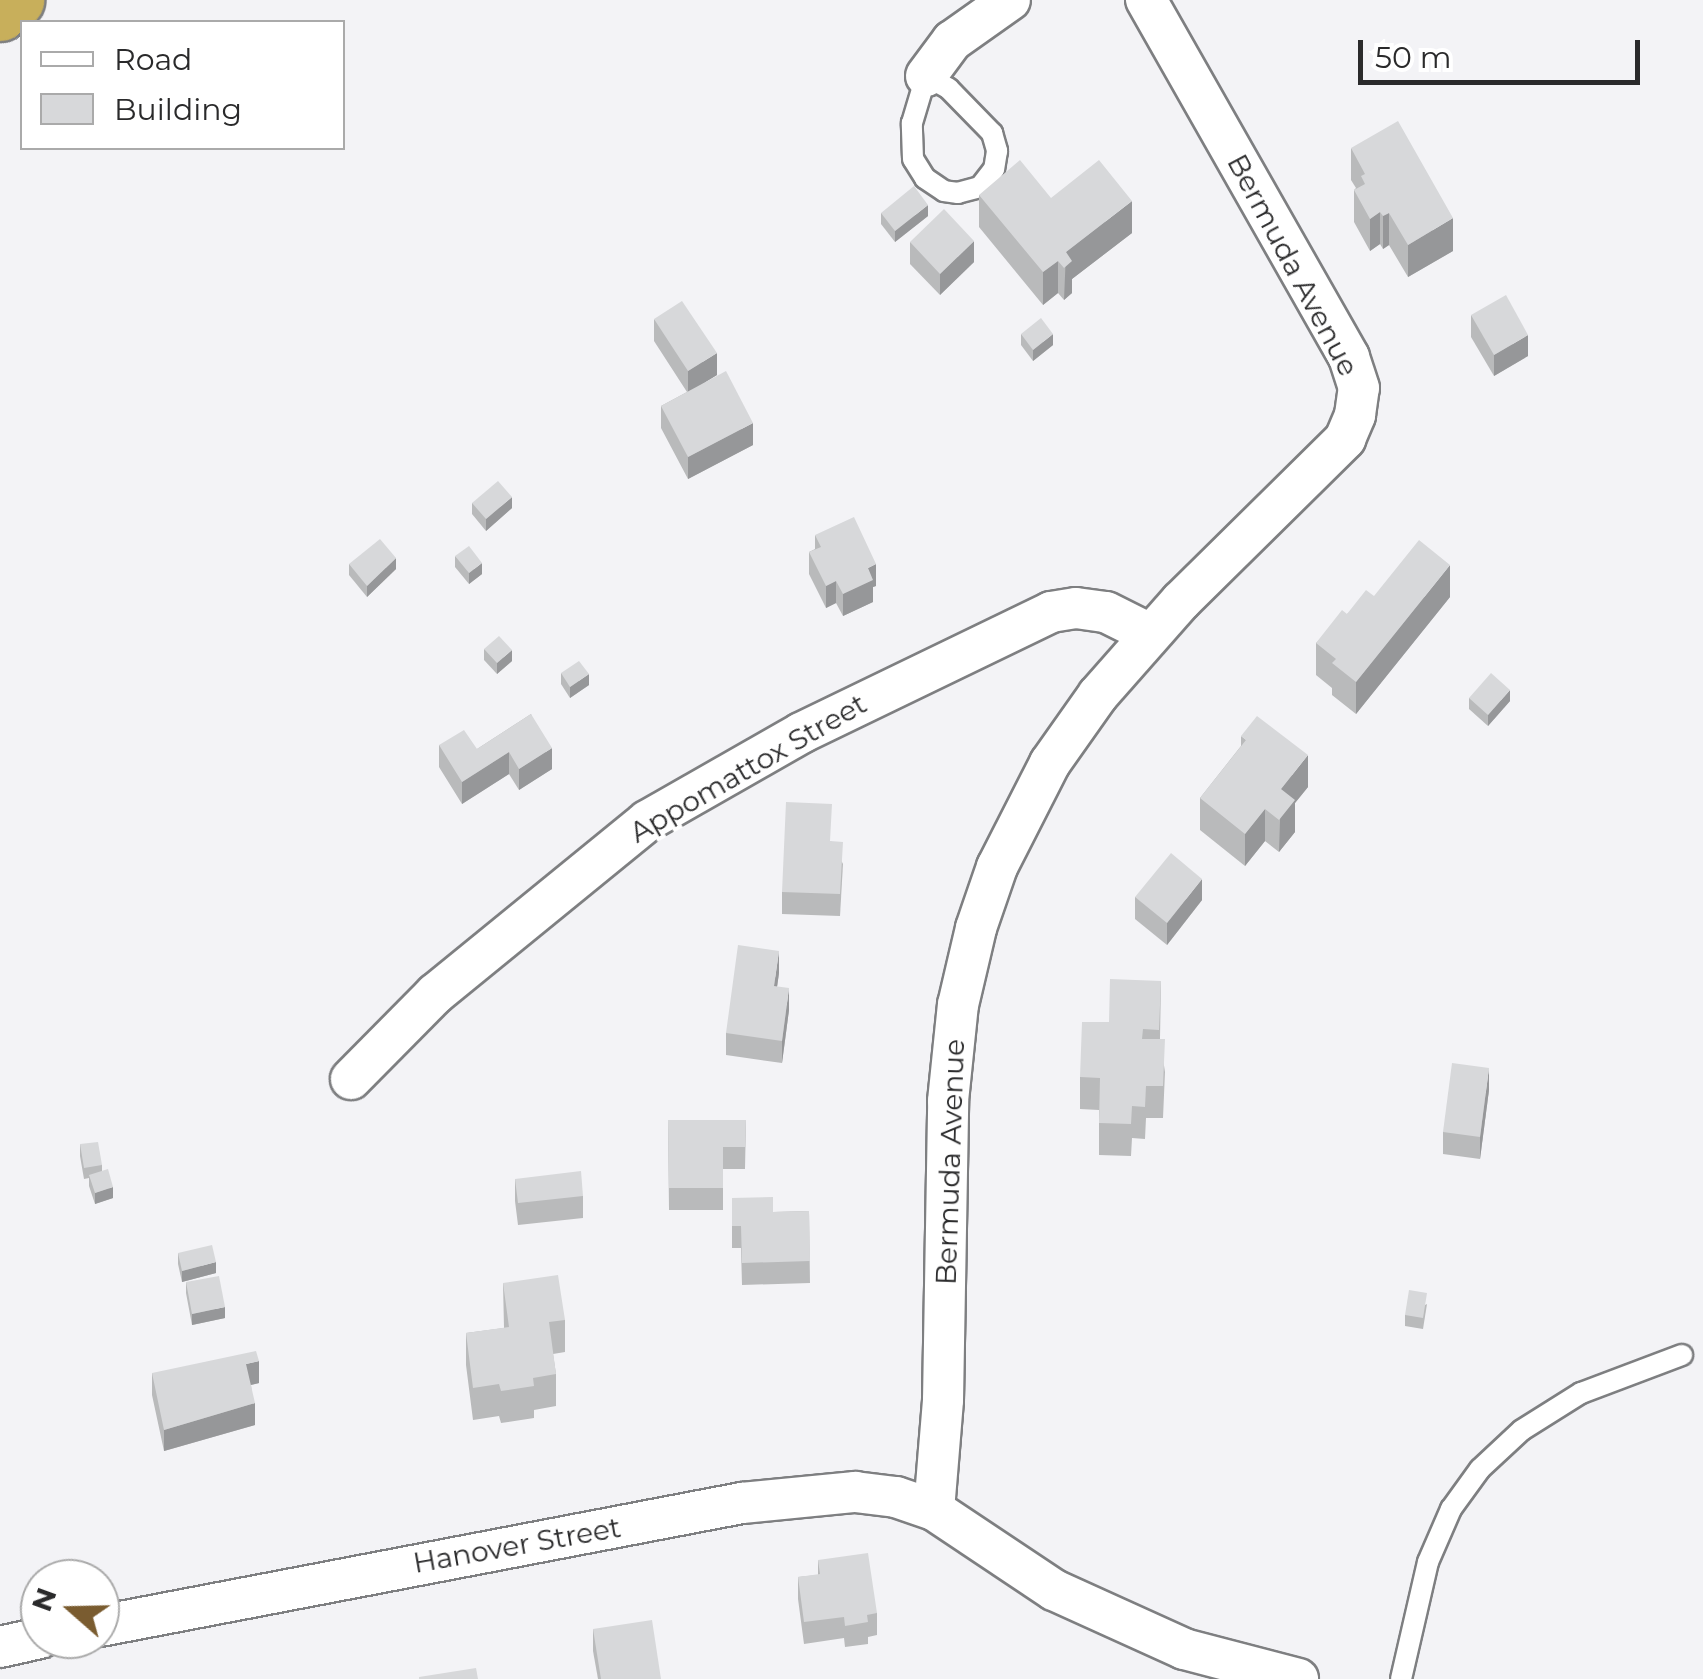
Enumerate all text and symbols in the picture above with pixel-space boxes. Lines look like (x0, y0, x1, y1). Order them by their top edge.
legend (20, 20, 345, 150)
scale bar (1363, 20, 1646, 82)
text: 50 m (1375, 39, 1452, 76)
text: Road (114, 41, 192, 78)
text: Building (114, 91, 242, 128)
street label: Bermuda Avenue (1220, 148, 1366, 382)
street label: Appomattox Street (624, 687, 872, 849)
street label: Bermuda Avenue (929, 1038, 971, 1286)
street label: Hanover Street (411, 1510, 623, 1580)
north arrow (20, 1559, 120, 1659)
text: N (24, 1583, 64, 1616)

